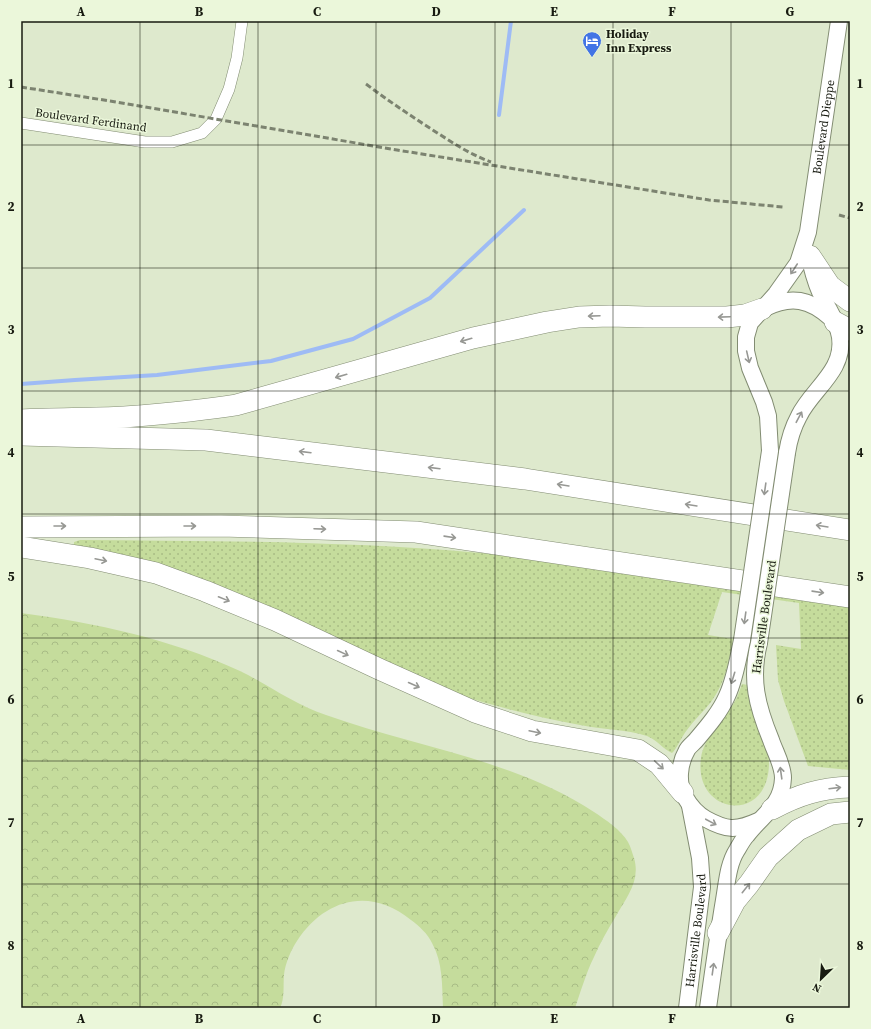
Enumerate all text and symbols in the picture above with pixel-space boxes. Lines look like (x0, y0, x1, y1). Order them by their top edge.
text: A (77, 3, 86, 20)
text: B (195, 3, 204, 20)
text: C (313, 3, 321, 20)
text: D (431, 3, 441, 20)
text: E (550, 3, 558, 20)
text: F (668, 3, 676, 20)
text: G (786, 3, 795, 20)
place label: Holiday Inn Express (606, 26, 672, 56)
hotel icon: Holiday Inn Express (581, 30, 603, 58)
text: 1 (7, 75, 15, 92)
text: 1 (856, 75, 864, 92)
street label: Boulevard Dieppe (809, 79, 838, 175)
street label: Boulevard Ferdinand (34, 104, 148, 136)
text: 2 (7, 198, 15, 215)
text: 2 (856, 198, 864, 215)
one-way arrow (790, 263, 798, 274)
one-way arrow (588, 312, 601, 320)
one-way arrow (718, 313, 731, 320)
text: 3 (7, 321, 15, 338)
text: 3 (856, 321, 864, 338)
one-way arrow (460, 337, 473, 344)
one-way arrow (744, 351, 752, 364)
one-way arrow (335, 373, 348, 380)
one-way arrow (796, 411, 804, 423)
text: 4 (7, 444, 15, 461)
text: 4 (856, 444, 864, 461)
one-way arrow (299, 448, 312, 456)
one-way arrow (428, 464, 441, 472)
one-way arrow (557, 481, 570, 489)
one-way arrow (760, 482, 768, 495)
one-way arrow (685, 501, 698, 509)
one-way arrow (53, 522, 66, 530)
one-way arrow (183, 522, 196, 530)
one-way arrow (816, 522, 829, 530)
one-way arrow (313, 525, 326, 533)
one-way arrow (443, 533, 456, 541)
one-way arrow (94, 557, 107, 565)
street label: Harrisville Boulevard (748, 559, 780, 675)
text: 5 (7, 568, 15, 585)
text: 5 (856, 568, 864, 585)
one-way arrow (811, 588, 824, 596)
one-way arrow (218, 596, 230, 604)
one-way arrow (741, 611, 749, 624)
one-way arrow (337, 650, 349, 657)
one-way arrow (729, 672, 736, 685)
one-way arrow (408, 682, 420, 690)
text: 6 (7, 691, 15, 708)
text: 6 (856, 691, 864, 708)
one-way arrow (529, 728, 542, 736)
one-way arrow (654, 760, 664, 770)
one-way arrow (777, 766, 785, 779)
one-way arrow (828, 784, 841, 792)
text: 7 (7, 814, 15, 831)
text: 7 (856, 814, 864, 831)
one-way arrow (705, 819, 717, 826)
street label: Harrisville Boulevard (682, 873, 710, 988)
one-way arrow (741, 882, 750, 893)
text: 8 (7, 937, 15, 954)
text: 8 (856, 937, 864, 954)
north arrow (801, 959, 841, 999)
one-way arrow (709, 963, 717, 976)
text: N (810, 979, 824, 996)
text: A (77, 1010, 86, 1027)
text: B (195, 1010, 204, 1027)
text: C (313, 1010, 321, 1027)
text: D (431, 1010, 441, 1027)
text: E (550, 1010, 558, 1027)
text: F (668, 1010, 676, 1027)
text: G (786, 1010, 795, 1027)

